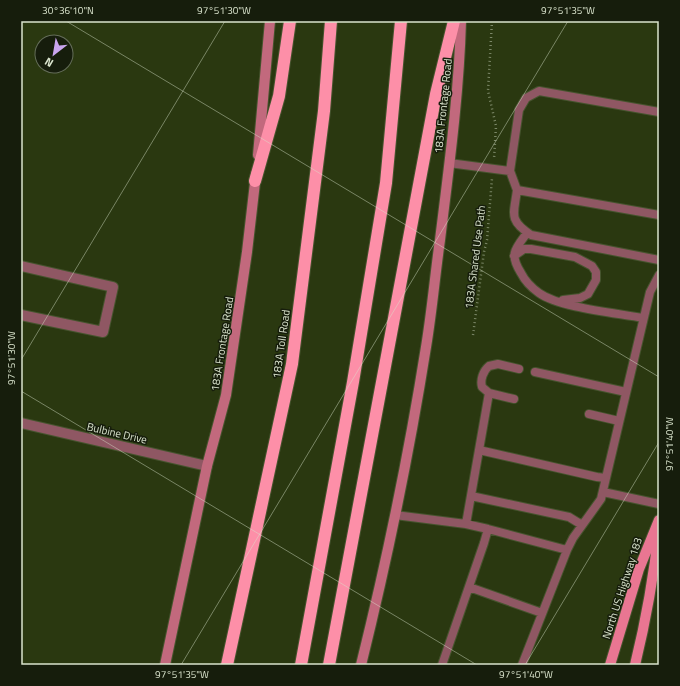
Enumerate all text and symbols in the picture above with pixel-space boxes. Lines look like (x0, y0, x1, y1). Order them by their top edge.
text: 30°36'10"N (42, 3, 94, 18)
text: 97°51'30"W (197, 3, 251, 18)
text: 97°51'35"W (541, 3, 595, 18)
north arrow (34, 34, 74, 74)
text: N (41, 54, 56, 71)
street label: 183A Frontage Road (430, 58, 456, 154)
street label: 183A Shared Use Path (461, 204, 489, 310)
street label: 183A Frontage Road (207, 296, 237, 392)
street label: 183A Toll Road (268, 308, 294, 379)
text: 97°51'30"W (4, 331, 19, 385)
text: 97°51'40"W (662, 417, 677, 471)
street label: Bulbine Drive (85, 418, 149, 448)
street label: North US Highway 183 (598, 535, 646, 641)
text: 97°51'35"W (155, 667, 209, 682)
text: 97°51'40"W (499, 667, 553, 682)

